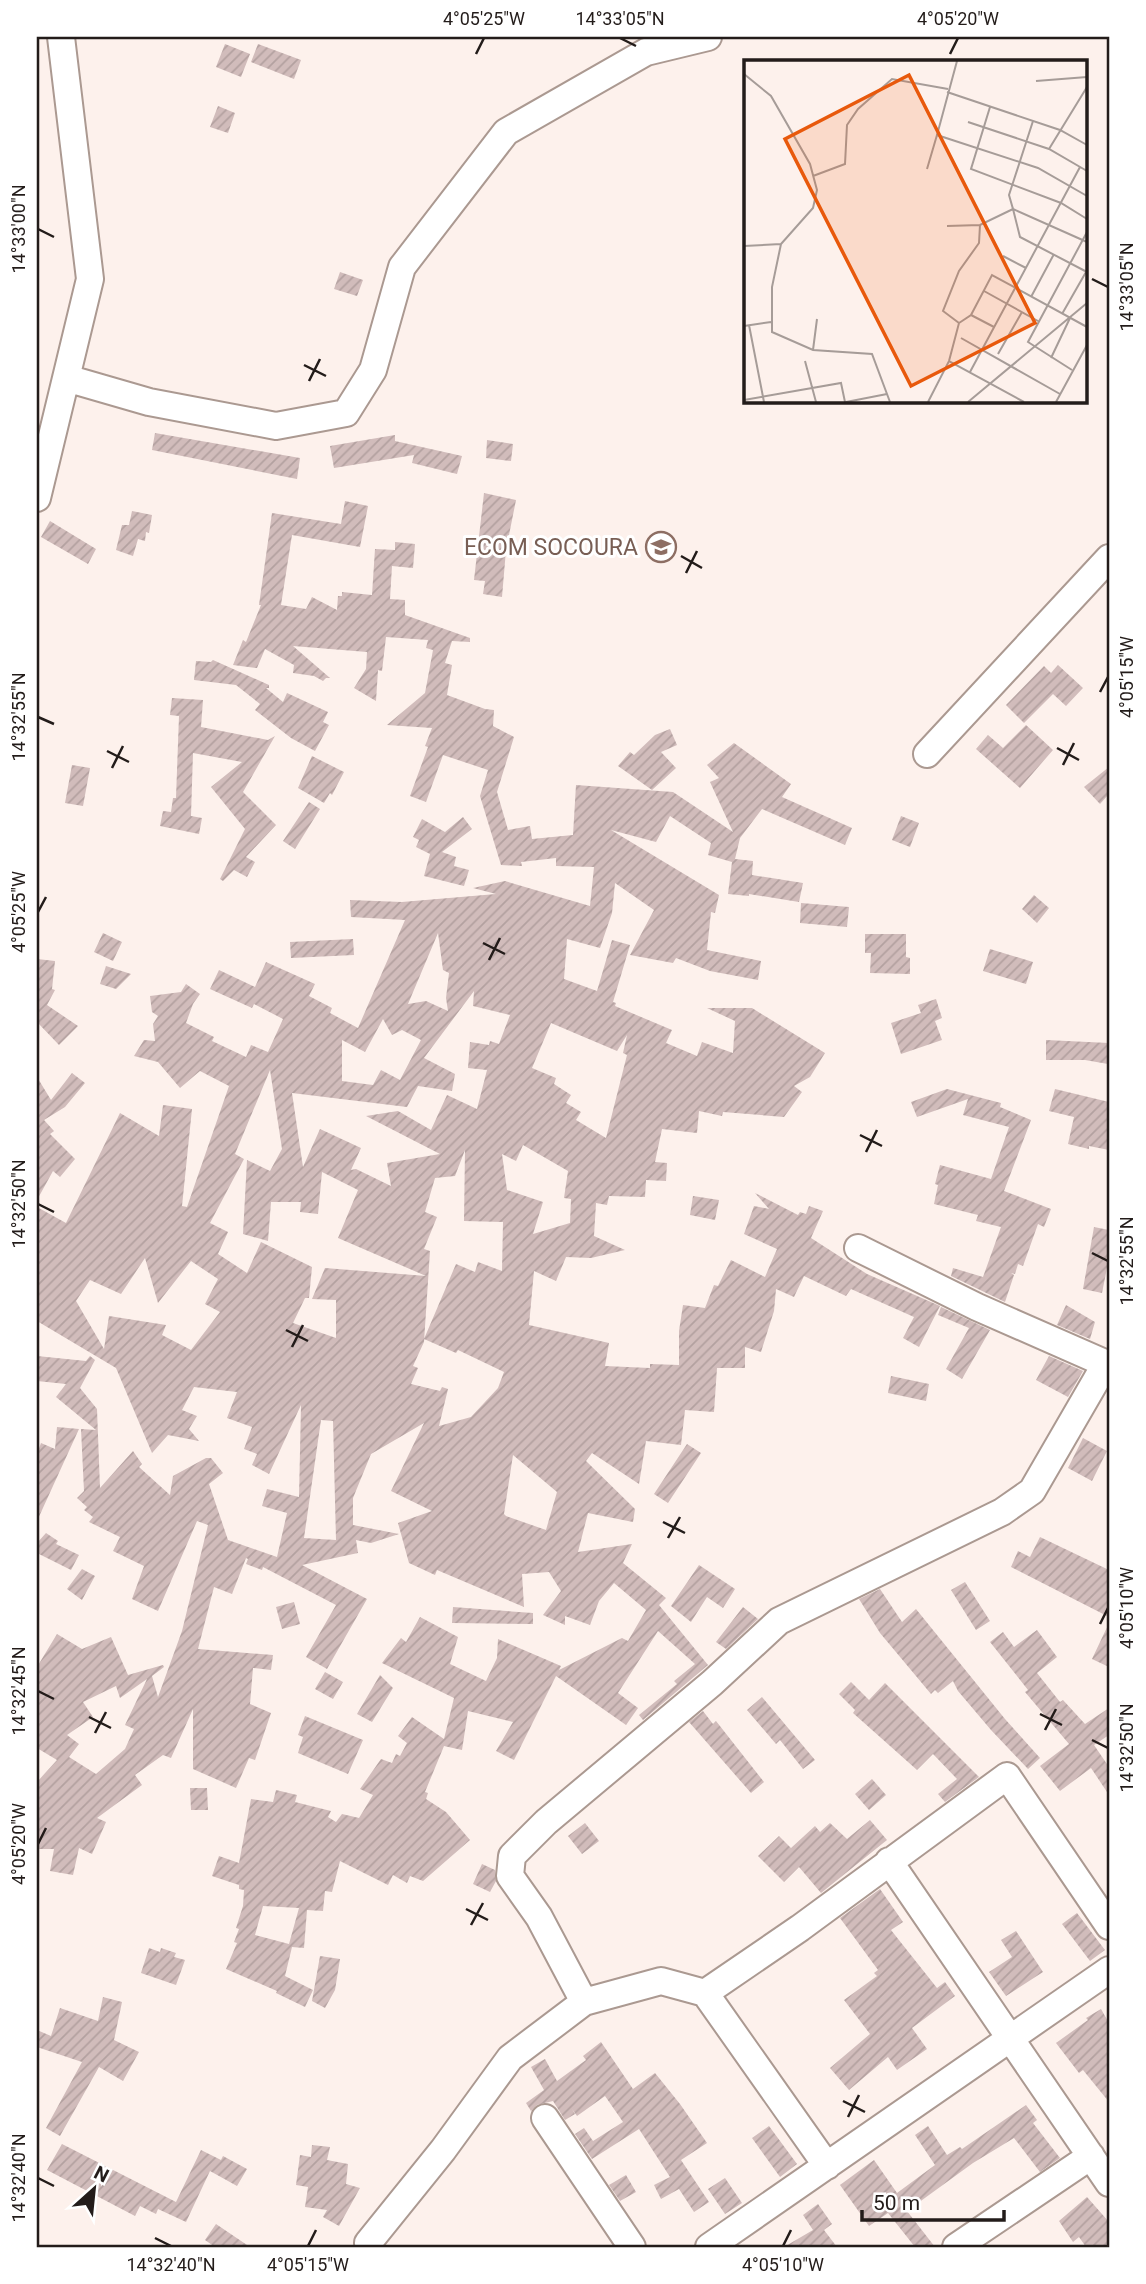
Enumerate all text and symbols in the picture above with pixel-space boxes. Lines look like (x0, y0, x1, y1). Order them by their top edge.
text: 4°05'25"W (443, 8, 525, 29)
text: 14°33'05"N (575, 8, 665, 29)
text: 4°05'20"W (917, 8, 999, 29)
inset map (744, 60, 1086, 402)
text: 14°33'00"N (8, 184, 29, 274)
text: 14°33'05"N (1116, 242, 1137, 332)
school or university icon: ECOM SOCOURA (644, 530, 678, 564)
place label: ECOM SOCOURA (464, 534, 638, 561)
text: 4°05'15"W (1116, 636, 1137, 718)
text: 14°32'55"N (8, 672, 29, 762)
text: 4°05'25"W (8, 871, 29, 953)
text: 14°32'50"N (8, 1159, 29, 1249)
text: 14°32'55"N (1116, 1216, 1137, 1306)
text: 4°05'10"W (1116, 1567, 1137, 1649)
text: 14°32'45"N (8, 1646, 29, 1736)
text: 14°32'50"N (1116, 1703, 1137, 1793)
text: 4°05'20"W (8, 1803, 29, 1885)
text: 14°32'40"N (8, 2133, 29, 2223)
north arrow (60, 2154, 130, 2224)
text: N (90, 2161, 113, 2188)
scale bar (862, 2179, 1004, 2223)
text: 50 m (873, 2191, 920, 2215)
text: 14°32'40"N (126, 2254, 216, 2275)
text: 4°05'15"W (267, 2254, 349, 2275)
text: 4°05'10"W (742, 2254, 824, 2275)

